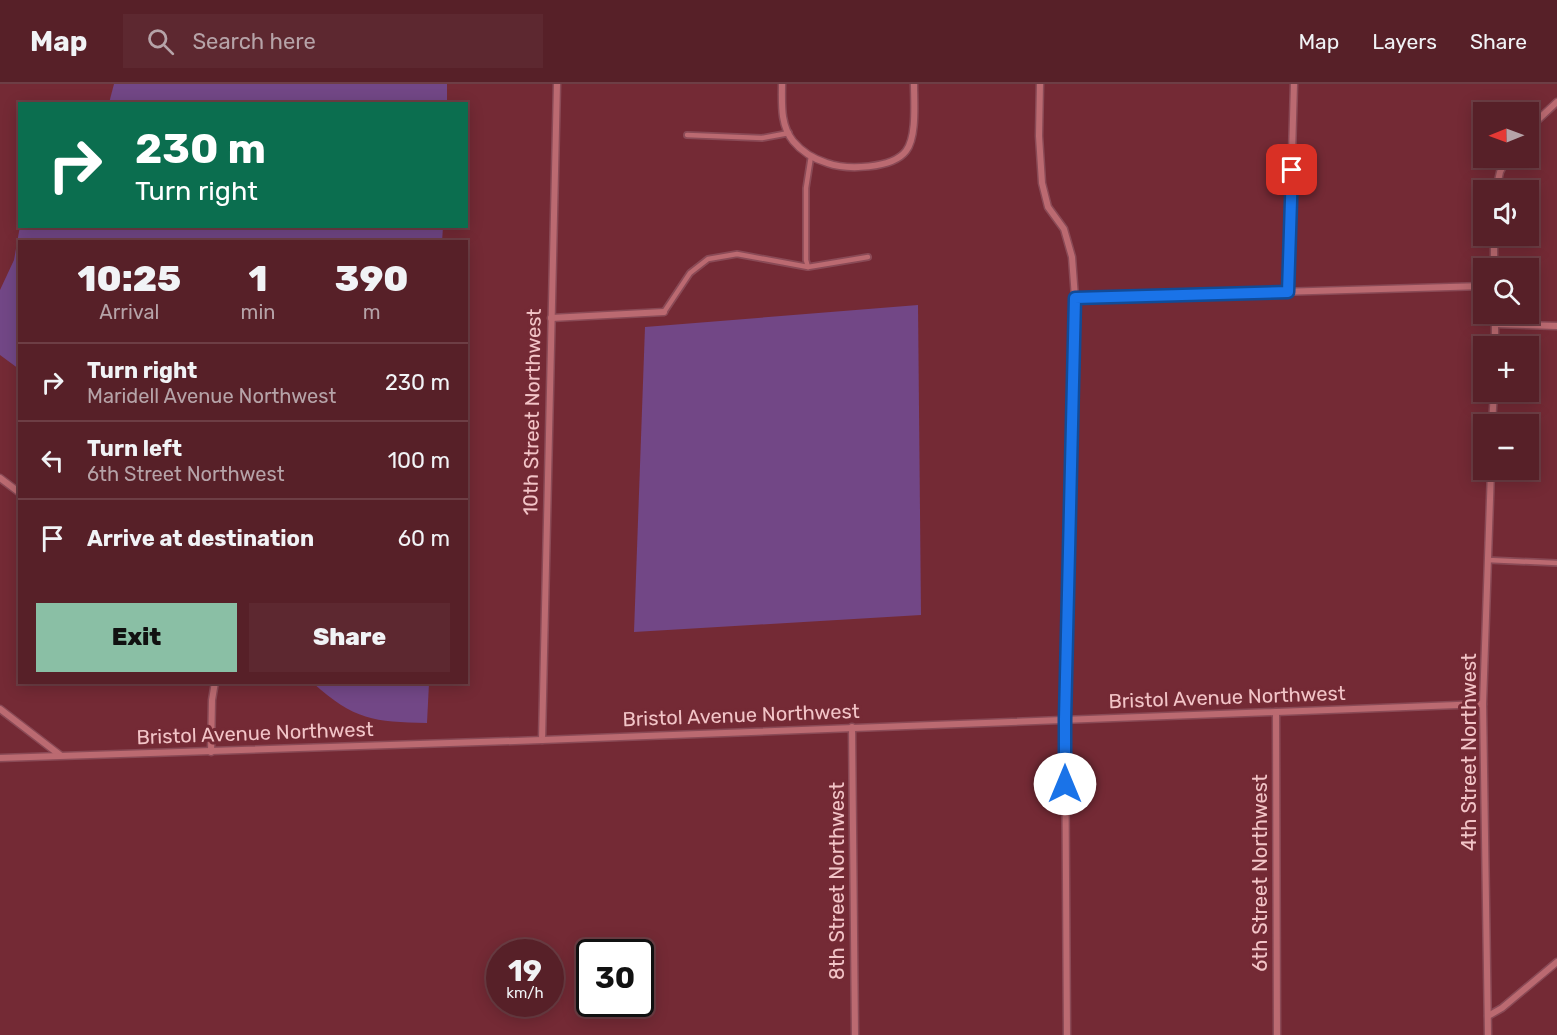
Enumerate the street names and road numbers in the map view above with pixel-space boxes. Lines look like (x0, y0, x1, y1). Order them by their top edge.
street label: 10th Street Northwest (518, 308, 546, 516)
street label: 4th Street Northwest (1457, 653, 1481, 851)
street label: Bristol Avenue Northwest (1108, 681, 1346, 713)
street label: Bristol Avenue Northwest (622, 699, 860, 731)
street label: Bristol Avenue Northwest (136, 717, 374, 749)
street label: 6th Street Northwest (1248, 774, 1272, 972)
street label: 8th Street Northwest (825, 782, 849, 980)

